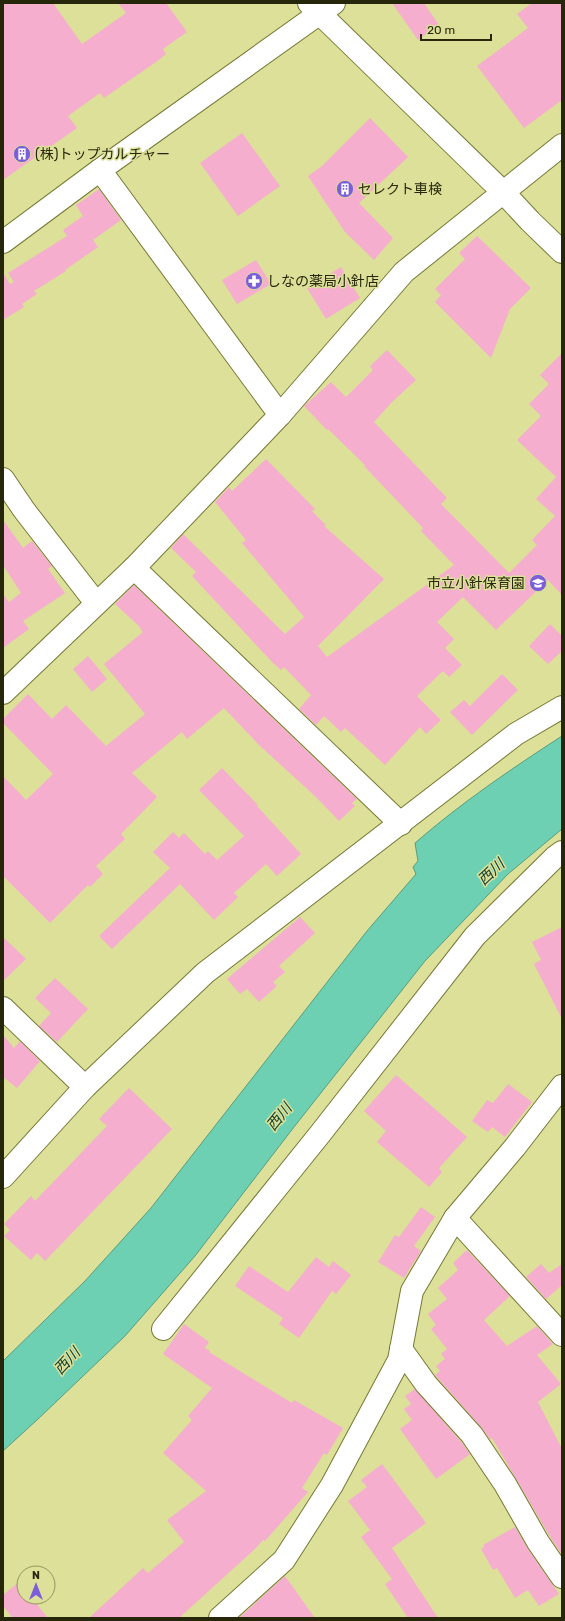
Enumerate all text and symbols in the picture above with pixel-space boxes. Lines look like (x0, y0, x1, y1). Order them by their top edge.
scale bar (421, 16, 491, 42)
text: 20 m (427, 23, 455, 37)
building icon: (株)トップカルチャー (12, 144, 32, 164)
place label: (株)トップカルチャー (35, 146, 170, 163)
building icon: セレクト車検 (335, 179, 355, 199)
place label: セレクト車検 (358, 181, 442, 198)
pharmacy icon: しなの薬局小針店 (244, 271, 264, 291)
place label: しなの薬局小針店 (267, 273, 379, 290)
school or university icon: 市立小針保育園 (528, 573, 548, 593)
place label: 市立小針保育園 (427, 575, 525, 592)
water label: 西川 (474, 854, 510, 889)
water label: 西川 (263, 1098, 297, 1134)
water label: 西川 (50, 1342, 85, 1378)
north arrow (16, 1565, 56, 1605)
text: N (32, 1569, 40, 1582)

